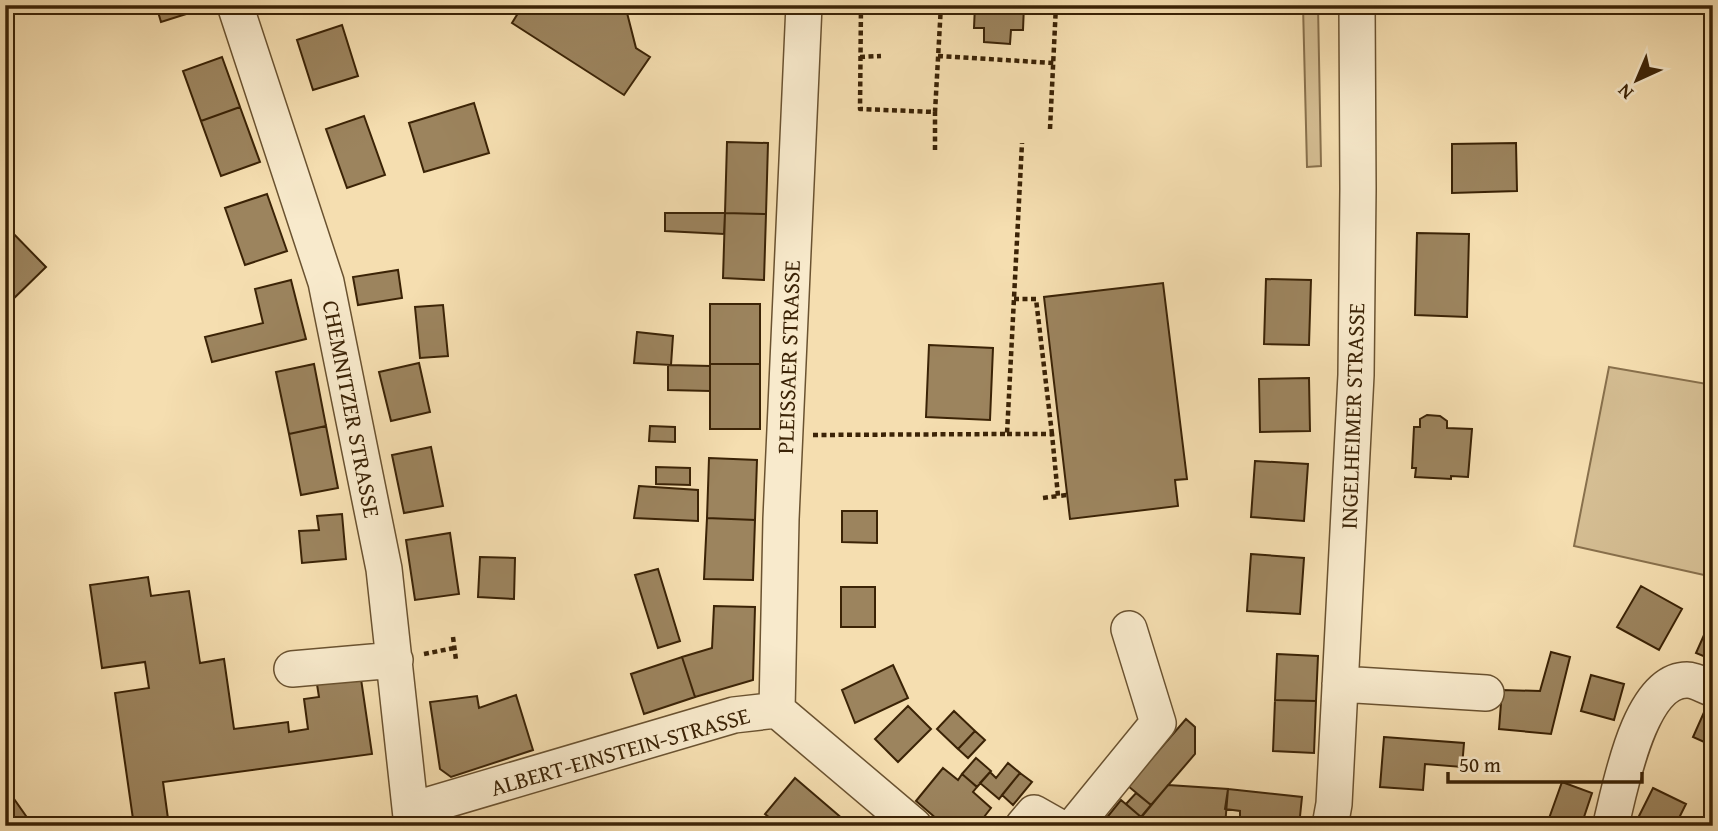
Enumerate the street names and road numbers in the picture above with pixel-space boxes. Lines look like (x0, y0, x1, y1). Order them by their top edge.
street label: PLEISSAER STRASSE (768, 259, 808, 455)
street label: CHEMNITZER STRASSE (315, 297, 389, 521)
street label: INGELHEIMER STRASSE (1332, 302, 1372, 530)
street label: ALBERT-EINSTEIN-STRASSE (486, 698, 754, 804)

